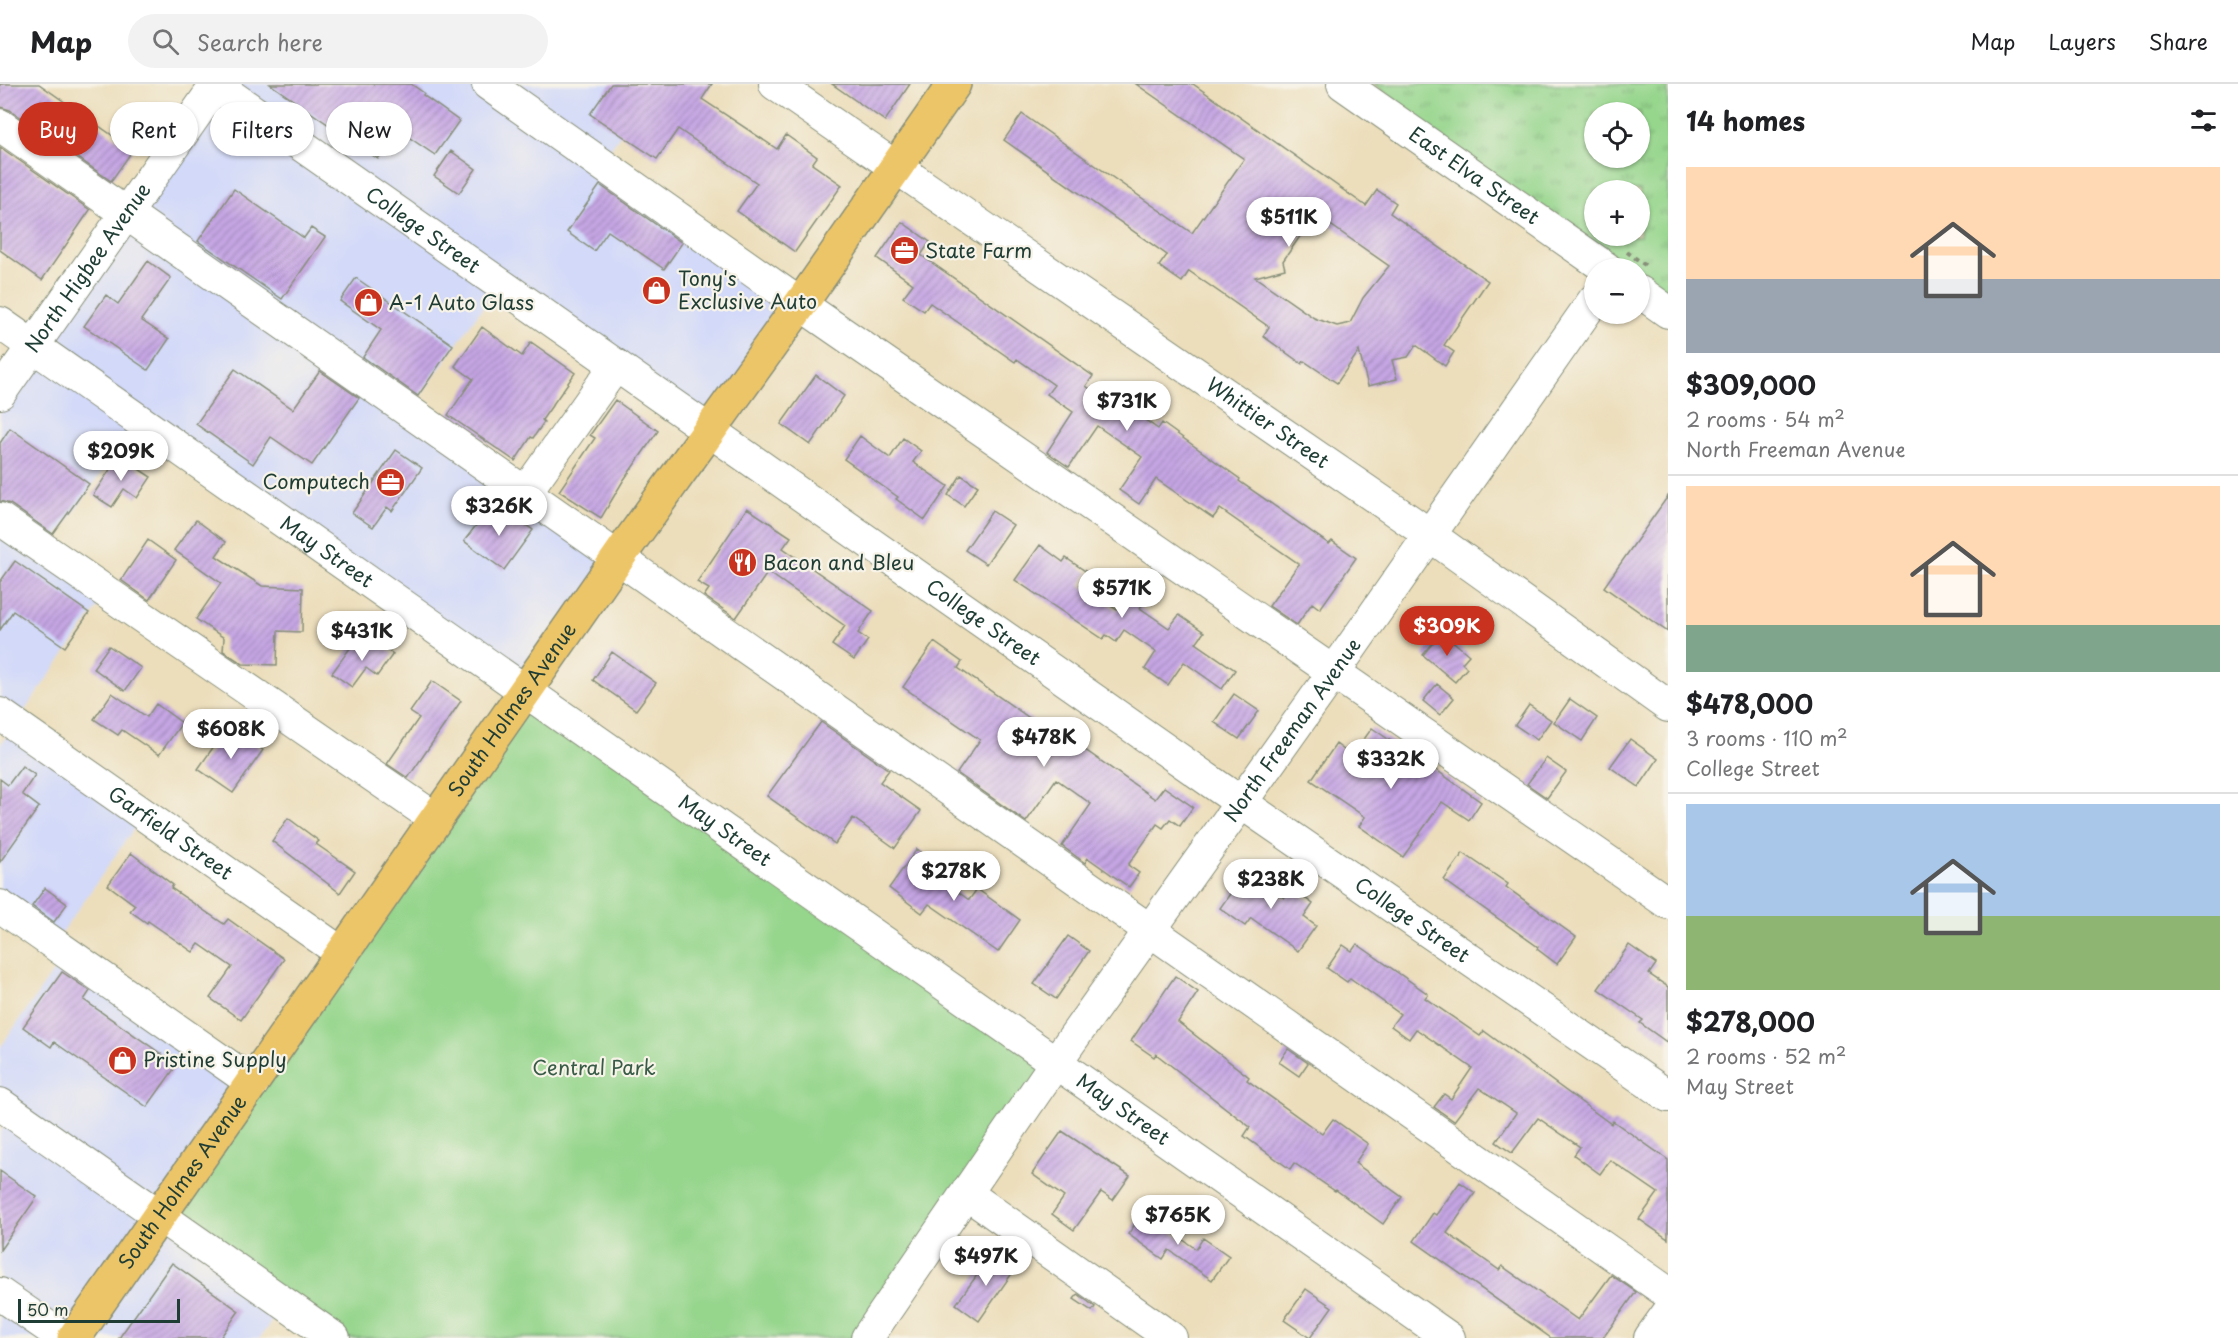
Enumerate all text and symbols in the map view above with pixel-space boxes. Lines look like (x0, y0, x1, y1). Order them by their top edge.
search box (128, 14, 548, 68)
text: Map (30, 20, 92, 63)
icon: search (149, 25, 182, 58)
text: Search here (197, 25, 323, 58)
text: Map (1971, 25, 2015, 57)
text: Layers (2048, 25, 2116, 57)
text: Share (2149, 25, 2208, 57)
text: 14 homes (1686, 101, 1805, 140)
chip: Buy (18, 102, 98, 156)
chip: Rent (110, 102, 198, 156)
chip: Filters (210, 102, 314, 156)
chip: New (326, 102, 412, 156)
map controls (1584, 102, 1650, 324)
button: locate (1584, 102, 1650, 168)
icon: filters (2187, 104, 2220, 137)
street label: East Elva Street (1403, 119, 1546, 231)
street label: North Higbee Avenue (17, 176, 157, 358)
street label: College Street (360, 179, 487, 280)
button: + (1584, 180, 1650, 246)
pin: $511K (1247, 197, 1331, 248)
text: $511K (1260, 201, 1318, 231)
icon: home (1899, 206, 2007, 314)
office icon: State Farm (888, 235, 920, 267)
place label: State Farm (925, 235, 1032, 265)
button: − (1584, 258, 1650, 324)
place label: Tony's Exclusive Auto (678, 263, 817, 316)
shop icon: Tony's Exclusive Auto (641, 274, 673, 306)
shop icon: A-1 Auto Glass (352, 287, 384, 319)
place label: A-1 Auto Glass (389, 287, 534, 317)
text: $309,000 (1686, 365, 1816, 404)
street label: Whittier Street (1201, 369, 1336, 475)
pin: $731K (1085, 381, 1169, 432)
text: $731K (1097, 385, 1157, 415)
text: 2 rooms · 54 m² (1686, 404, 1845, 434)
pin: $209K (79, 431, 163, 482)
text: North Freeman Avenue (1686, 434, 1906, 464)
text: $209K (87, 435, 155, 465)
place label: Computech (262, 466, 370, 496)
office icon: Computech (375, 466, 407, 498)
pin: $326K (457, 486, 541, 537)
text: $326K (465, 490, 533, 520)
street label: May Street (275, 508, 380, 594)
icon: home (1899, 525, 2007, 633)
restaurant icon: Bacon and Bleu (726, 547, 758, 579)
place label: Bacon and Bleu (763, 547, 914, 577)
pin: $571K (1080, 568, 1164, 619)
street label: College Street (920, 571, 1047, 672)
text: $571K (1092, 572, 1152, 602)
pin: $309K (1405, 606, 1489, 657)
text: $309K (1413, 610, 1481, 640)
pin: $431K (320, 611, 404, 662)
text: $431K (331, 615, 393, 645)
street label: South Holmes Avenue (440, 616, 583, 802)
street label: North Freeman Avenue (1216, 631, 1367, 828)
text: $478,000 (1686, 684, 1813, 723)
pin: $608K (189, 709, 273, 760)
text: $608K (197, 713, 265, 743)
pin: $478K (1002, 717, 1086, 768)
text: $478K (1011, 721, 1077, 751)
text: 3 rooms · 110 m² (1686, 723, 1848, 753)
pin: $332K (1349, 739, 1433, 790)
text: $332K (1357, 743, 1425, 773)
text: College Street (1686, 753, 1820, 783)
street label: Garfield Street (103, 778, 239, 887)
street label: May Street (673, 787, 778, 873)
icon: home (1899, 843, 2007, 951)
pin: $278K (912, 851, 996, 902)
text: $278K (921, 855, 987, 885)
pin: $238K (1229, 859, 1313, 910)
text: $238K (1237, 863, 1305, 893)
street label: College Street (1349, 869, 1476, 970)
text: $278,000 (1686, 1002, 1815, 1041)
text: 2 rooms · 52 m² (1686, 1041, 1846, 1071)
shop icon: Pristine Supply (106, 1044, 138, 1076)
place label: Pristine Supply (143, 1044, 287, 1074)
park label: Central Park (532, 1052, 656, 1082)
street label: May Street (1071, 1066, 1176, 1152)
text: May Street (1686, 1071, 1794, 1101)
street label: South Holmes Avenue (111, 1088, 253, 1275)
pin: $765K (1136, 1195, 1220, 1246)
text: $765K (1145, 1199, 1211, 1229)
pin: $497K (944, 1236, 1028, 1287)
text: $497K (954, 1240, 1018, 1270)
scale bar (18, 1296, 180, 1324)
text: 50 m (27, 1297, 68, 1321)

